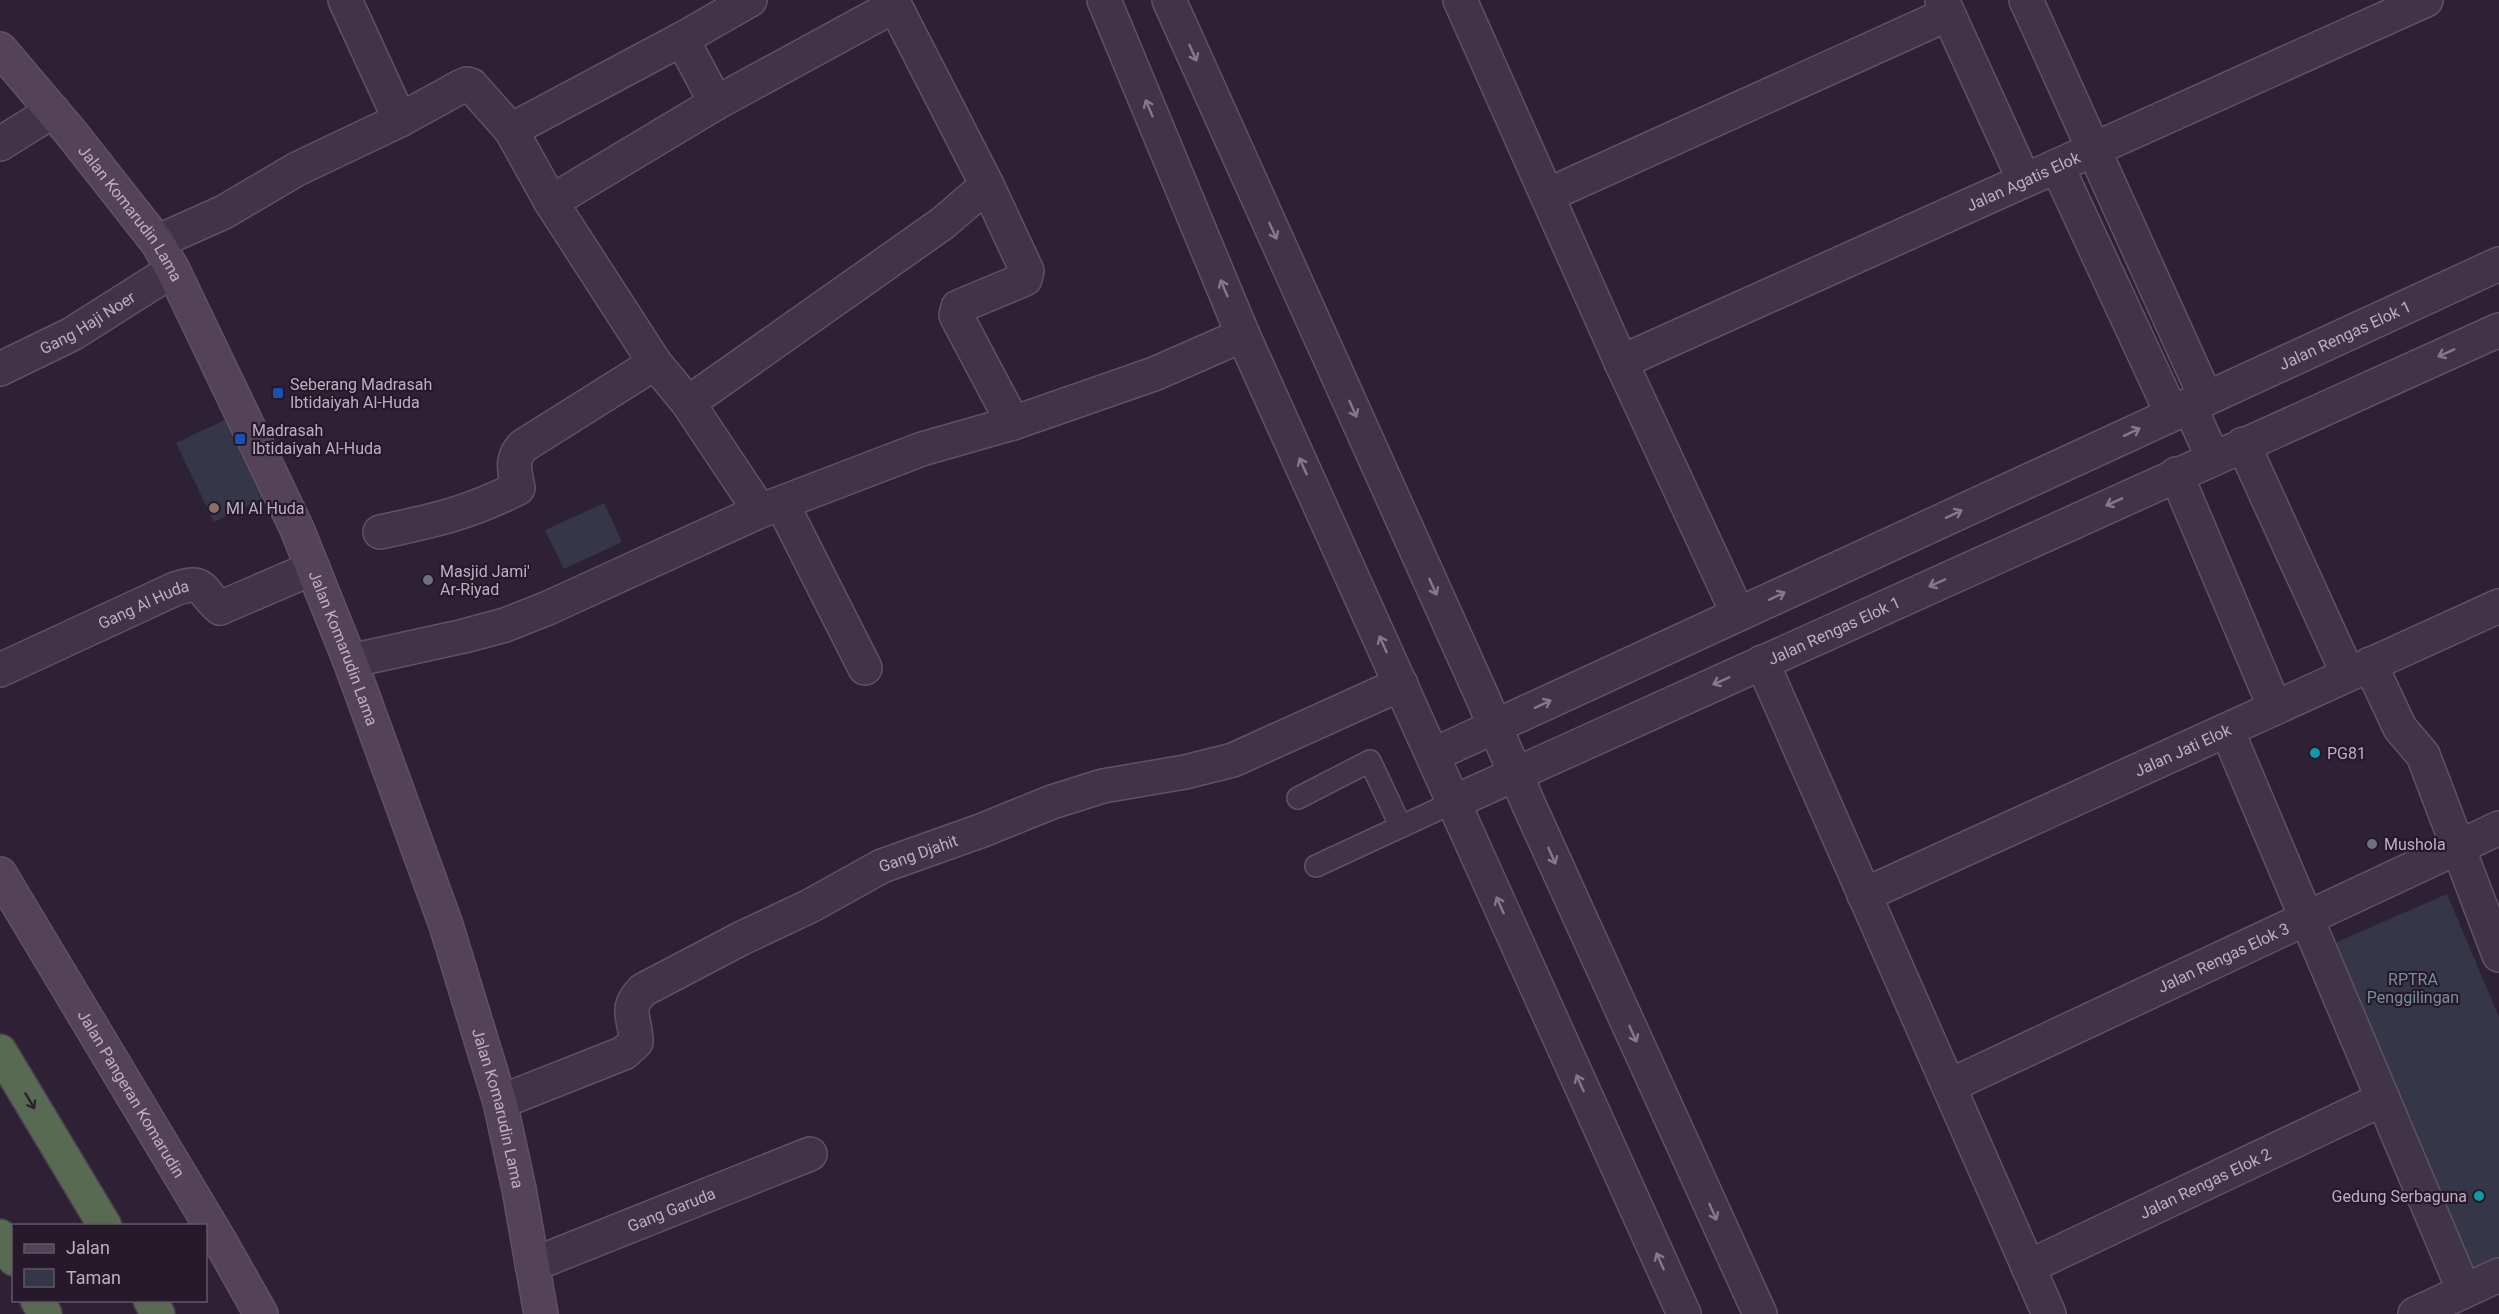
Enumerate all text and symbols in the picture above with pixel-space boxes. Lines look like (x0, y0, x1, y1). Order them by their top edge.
one-way arrow (1188, 44, 1199, 62)
one-way arrow (1143, 99, 1154, 117)
street label: Jalan Komarudin Lama (74, 141, 186, 284)
street label: Jalan Agatis Elok (1964, 147, 2084, 215)
one-way arrow (1268, 222, 1279, 240)
one-way arrow (1218, 279, 1229, 297)
street label: Gang Haji Noer (37, 287, 139, 358)
street label: Jalan Rengas Elok 1 (2276, 297, 2414, 374)
one-way arrow (2437, 348, 2455, 360)
place label: Seberang Madrasah Ibtidaiyah Al-Huda (290, 375, 432, 412)
marker: Seberang Madrasah Ibtidaiyah Al-Huda (271, 386, 285, 400)
one-way arrow (1349, 400, 1360, 418)
place label: Madrasah Ibtidaiyah Al-Huda (252, 421, 382, 458)
one-way arrow (2122, 426, 2140, 438)
marker: Madrasah Ibtidaiyah Al-Huda (233, 432, 247, 446)
one-way arrow (1297, 457, 1308, 476)
one-way arrow (2106, 497, 2124, 508)
place label: MI Al Huda (226, 499, 305, 518)
marker: MI Al Huda (207, 501, 221, 515)
one-way arrow (1945, 508, 1963, 519)
place label: Masjid Jami' Ar-Riyad (440, 562, 530, 599)
street label: Jalan Komarudin Lama (305, 568, 382, 728)
marker: Masjid Jami' Ar-Riyad (421, 573, 435, 587)
street label: Gang Al Huda (95, 576, 191, 633)
one-way arrow (1428, 577, 1440, 595)
one-way arrow (1928, 577, 1946, 589)
one-way arrow (1768, 589, 1786, 601)
street label: Jalan Rengas Elok 1 (1765, 593, 1903, 669)
one-way arrow (1377, 635, 1388, 653)
one-way arrow (1713, 675, 1731, 687)
one-way arrow (1534, 697, 1552, 709)
street label: Jalan Jati Elok (2132, 720, 2235, 781)
place label: PG81 (2327, 744, 2366, 763)
marker: PG81 (2308, 746, 2322, 760)
street label: Gang Djahit (876, 831, 960, 876)
place label: Mushola (2384, 835, 2446, 854)
marker: Mushola (2365, 837, 2379, 851)
one-way arrow (1547, 847, 1559, 865)
one-way arrow (1493, 896, 1505, 914)
street label: Jalan Rengas Elok 3 (2155, 919, 2292, 997)
park label: RPTRA Penggilingan (2367, 970, 2459, 1007)
street label: Jalan Pangeran Komarudin (74, 1007, 189, 1181)
one-way arrow (1628, 1024, 1639, 1043)
street label: Jalan Komarudin Lama (468, 1026, 528, 1190)
one-way arrow (1574, 1074, 1586, 1092)
one-way arrow (25, 1092, 37, 1109)
street label: Jalan Rengas Elok 2 (2137, 1144, 2274, 1223)
street label: Gang Garuda (625, 1184, 718, 1236)
place label: Gedung Serbaguna (2332, 1187, 2467, 1206)
marker: Gedung Serbaguna (2472, 1189, 2486, 1203)
one-way arrow (1708, 1202, 1720, 1220)
legend (12, 1224, 207, 1302)
text: Jalan (66, 1237, 110, 1258)
one-way arrow (1653, 1252, 1665, 1270)
text: Taman (66, 1267, 121, 1288)

